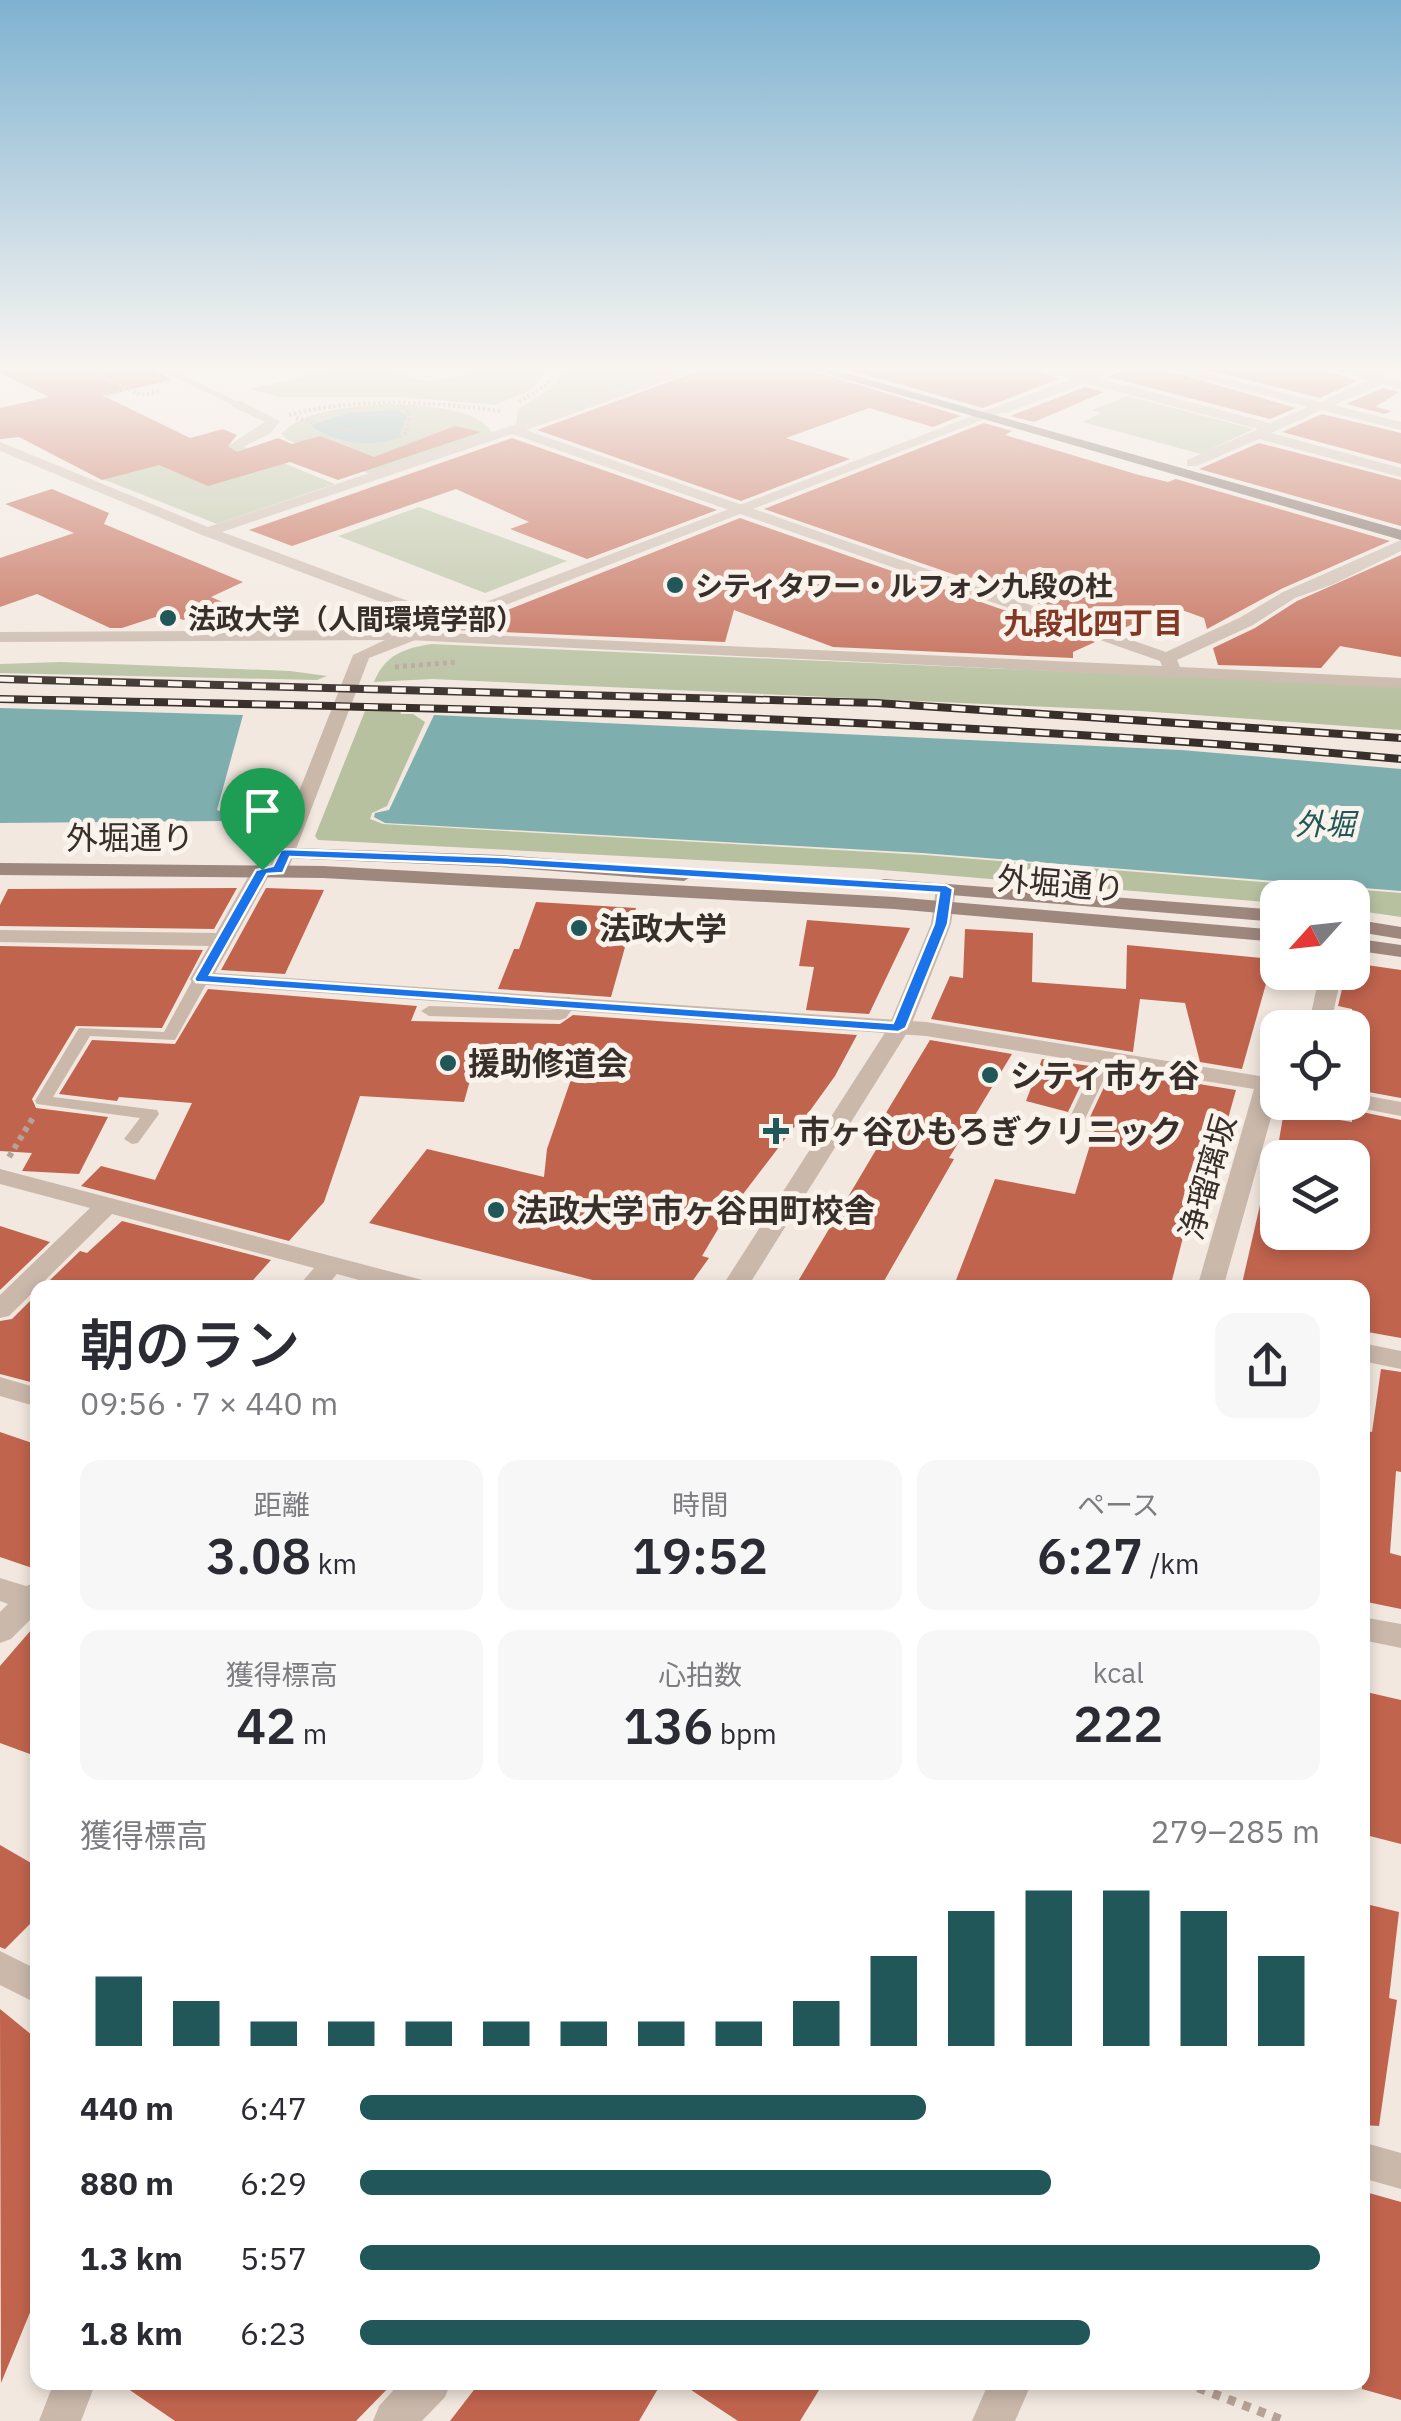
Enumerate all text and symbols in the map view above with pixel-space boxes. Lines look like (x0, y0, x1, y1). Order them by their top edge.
place label: シティタワー・ルフォン九段の杜 (695, 567, 1113, 604)
marker: シティタワー・ルフォン九段の杜 (664, 574, 686, 596)
place label: 法政大学（人間環境学部） (188, 600, 524, 637)
district label: 九段北四丁目 (1003, 603, 1183, 642)
marker: 法政大学（人間環境学部） (157, 607, 179, 629)
pin (220, 768, 305, 871)
icon: arrive (235, 783, 290, 838)
water label: 外堀 (1295, 804, 1359, 843)
street label: 外堀通り (66, 816, 194, 858)
street label: 外堀通り (995, 857, 1127, 909)
north arrow (1260, 880, 1370, 990)
map controls (1260, 880, 1370, 1250)
place label: 法政大学 (599, 907, 727, 949)
marker: 法政大学 (568, 917, 590, 939)
button: locate (1260, 1010, 1370, 1120)
place label: 援助修道会 (468, 1042, 628, 1084)
marker: 援助修道会 (437, 1052, 459, 1074)
place label: シティ市ヶ谷 (1010, 1054, 1200, 1096)
marker: シティ市ヶ谷 (979, 1064, 1001, 1086)
place label: 市ヶ谷ひもろぎクリニック (798, 1110, 1182, 1152)
street label: 浄瑠璃坂 (1169, 1110, 1245, 1244)
marker: 市ヶ谷ひもろぎクリニック (763, 1118, 789, 1144)
button: layers (1260, 1140, 1370, 1250)
place label: 法政大学 市ヶ谷田町校舎 (516, 1189, 876, 1231)
marker: 法政大学 市ヶ谷田町校舎 (485, 1199, 507, 1221)
text: 朝のラン (80, 1309, 300, 1380)
button: share (1215, 1313, 1320, 1418)
text: 09:56 · 7 × 440 m (80, 1382, 338, 1424)
text: 距離 (254, 1486, 310, 1523)
text: 時間 (672, 1486, 728, 1523)
text: ペース (1077, 1486, 1160, 1523)
text: 3.08 (206, 1523, 311, 1588)
text: 19:52 (632, 1523, 768, 1588)
text: 6:27 (1037, 1523, 1143, 1588)
text: km (311, 1545, 357, 1582)
text: /km (1143, 1545, 1200, 1582)
text: kcal (1093, 1654, 1144, 1691)
text: 獲得標高 (226, 1656, 338, 1693)
text: 心拍数 (658, 1656, 742, 1693)
text: 222 (1073, 1691, 1163, 1756)
text: 42 (236, 1693, 296, 1758)
text: 136 (623, 1693, 713, 1758)
text: m (296, 1715, 327, 1752)
text: bpm (713, 1715, 777, 1752)
text: 279–285 m (1150, 1810, 1320, 1852)
text: 獲得標高 (80, 1814, 208, 1856)
text: 440 m (80, 2087, 174, 2129)
text: 6:47 (240, 2087, 307, 2129)
text: 880 m (80, 2162, 174, 2204)
text: 6:29 (240, 2162, 307, 2204)
text: 1.3 km (80, 2237, 183, 2279)
text: 5:57 (240, 2237, 307, 2279)
text: 1.8 km (80, 2312, 183, 2354)
text: 6:23 (240, 2312, 307, 2354)

